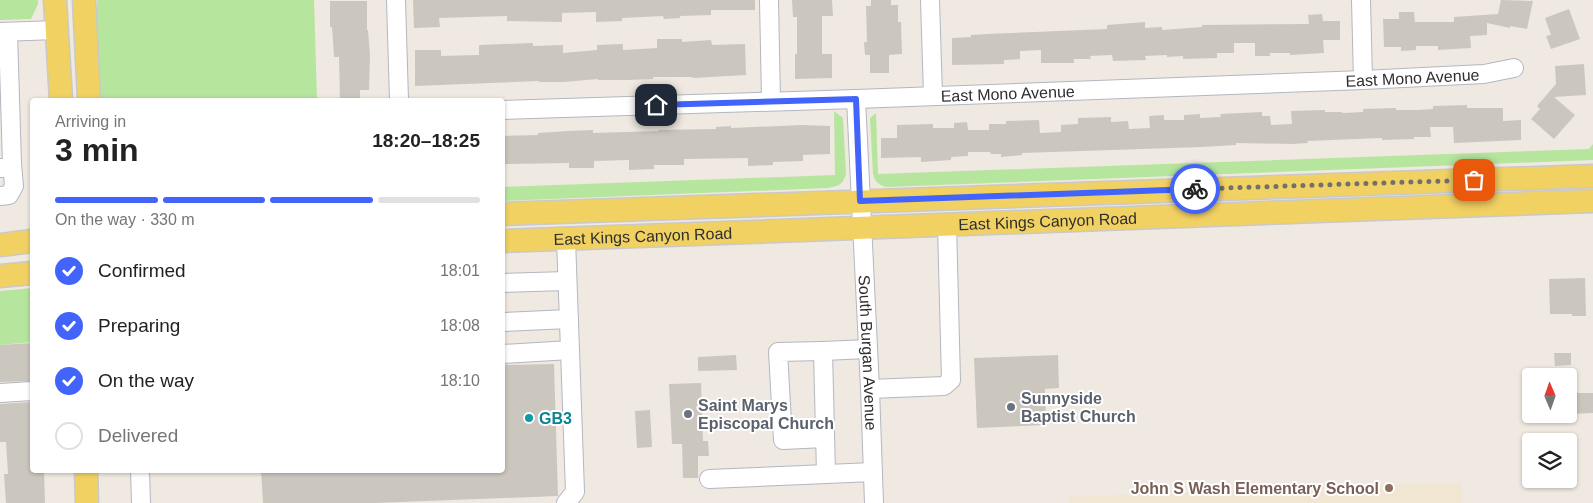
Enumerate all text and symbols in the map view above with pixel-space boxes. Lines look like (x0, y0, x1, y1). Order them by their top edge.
street label: East Mono Avenue (1345, 66, 1480, 89)
street label: East Mono Avenue (940, 82, 1075, 104)
pin (635, 84, 677, 126)
icon: home (642, 91, 670, 119)
text: Arriving in (55, 113, 126, 130)
text: 18:20–18:25 (372, 130, 480, 151)
text: 3 min (55, 132, 139, 168)
pin (1453, 159, 1495, 201)
courier (1170, 164, 1220, 214)
icon: bag (1460, 166, 1488, 194)
icon: bike (1181, 175, 1209, 203)
street label: East Kings Canyon Road (958, 209, 1137, 233)
text: On the way · 330 m (55, 211, 195, 228)
street label: East Kings Canyon Road (553, 224, 733, 248)
icon: check (55, 257, 83, 285)
text: Confirmed (98, 260, 186, 281)
text: 18:01 (440, 262, 480, 279)
street label: South Burgan Avenue (856, 275, 880, 431)
icon: check (55, 312, 83, 340)
text: Preparing (98, 315, 180, 336)
text: 18:08 (440, 317, 480, 334)
icon: check (55, 367, 83, 395)
north arrow (1522, 368, 1578, 422)
map controls (1522, 368, 1577, 488)
text: On the way (98, 370, 194, 391)
text: 18:10 (440, 372, 480, 389)
place label: Sunnyside Baptist Church (1021, 390, 1136, 425)
place label: Saint Marys Episcopal Church (698, 397, 834, 432)
marker: Sunnyside Baptist Church (1005, 401, 1017, 413)
marker: Saint Marys Episcopal Church (682, 408, 694, 420)
place label: GB3 (539, 410, 572, 427)
marker: GB3 (523, 412, 535, 424)
text: Delivered (98, 425, 178, 446)
button: layers (1522, 433, 1577, 488)
place label: John S Wash Elementary School (1131, 480, 1379, 497)
marker: John S Wash Elementary School (1383, 482, 1395, 494)

